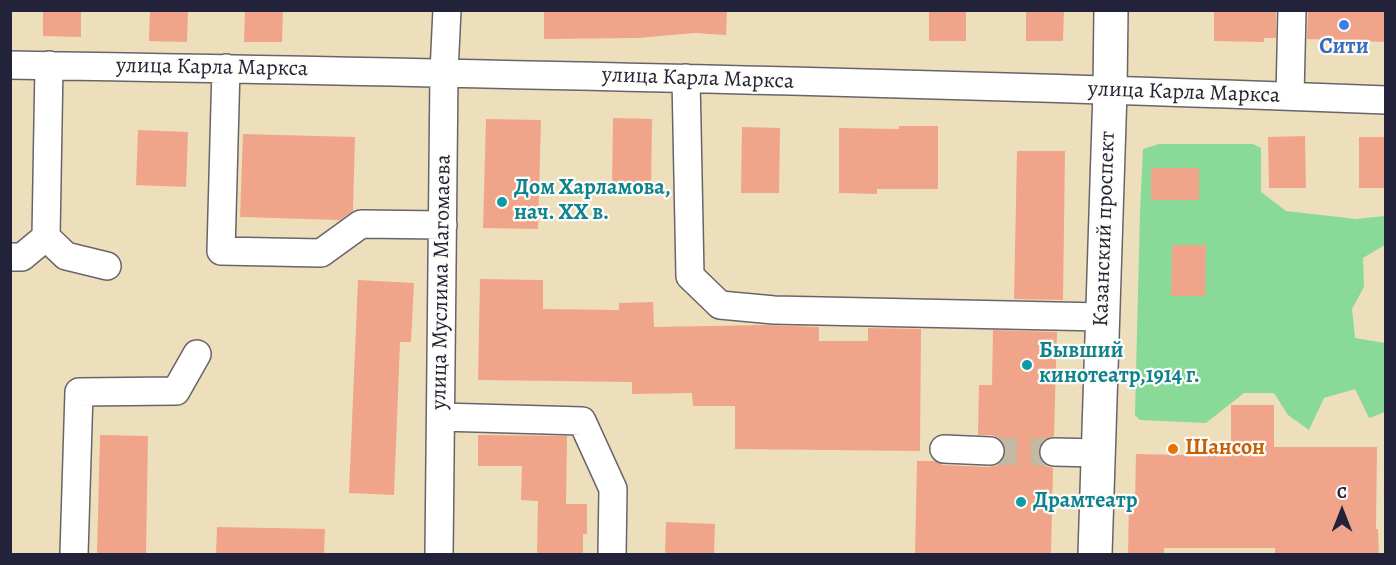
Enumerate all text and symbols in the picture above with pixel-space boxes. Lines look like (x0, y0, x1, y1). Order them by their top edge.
marker: Сити (1337, 18, 1351, 32)
place label: Сити (1319, 35, 1369, 61)
street label: улица Карла Маркса (116, 53, 308, 83)
street label: улица Карла Маркса (602, 62, 794, 96)
street label: улица Карла Маркса (1088, 76, 1280, 110)
street label: Казанский проспект (1088, 131, 1122, 327)
street label: улица Муслима Магомаева (427, 154, 457, 410)
place label: Дом Харламова, нач. XX в. (514, 176, 671, 228)
marker: Дом Харламова, нач. XX в. (495, 195, 509, 209)
place label: Бывший кинотеатр,1914 г. (1039, 339, 1200, 390)
marker: Бывший кинотеатр,1914 г. (1020, 358, 1034, 372)
place label: Шансон (1185, 436, 1265, 462)
marker: Шансон (1166, 442, 1180, 456)
north arrow (1312, 481, 1372, 541)
text: С (1337, 482, 1347, 504)
place label: Драмтеатр (1033, 489, 1138, 515)
marker: Драмтеатр (1014, 495, 1028, 509)

